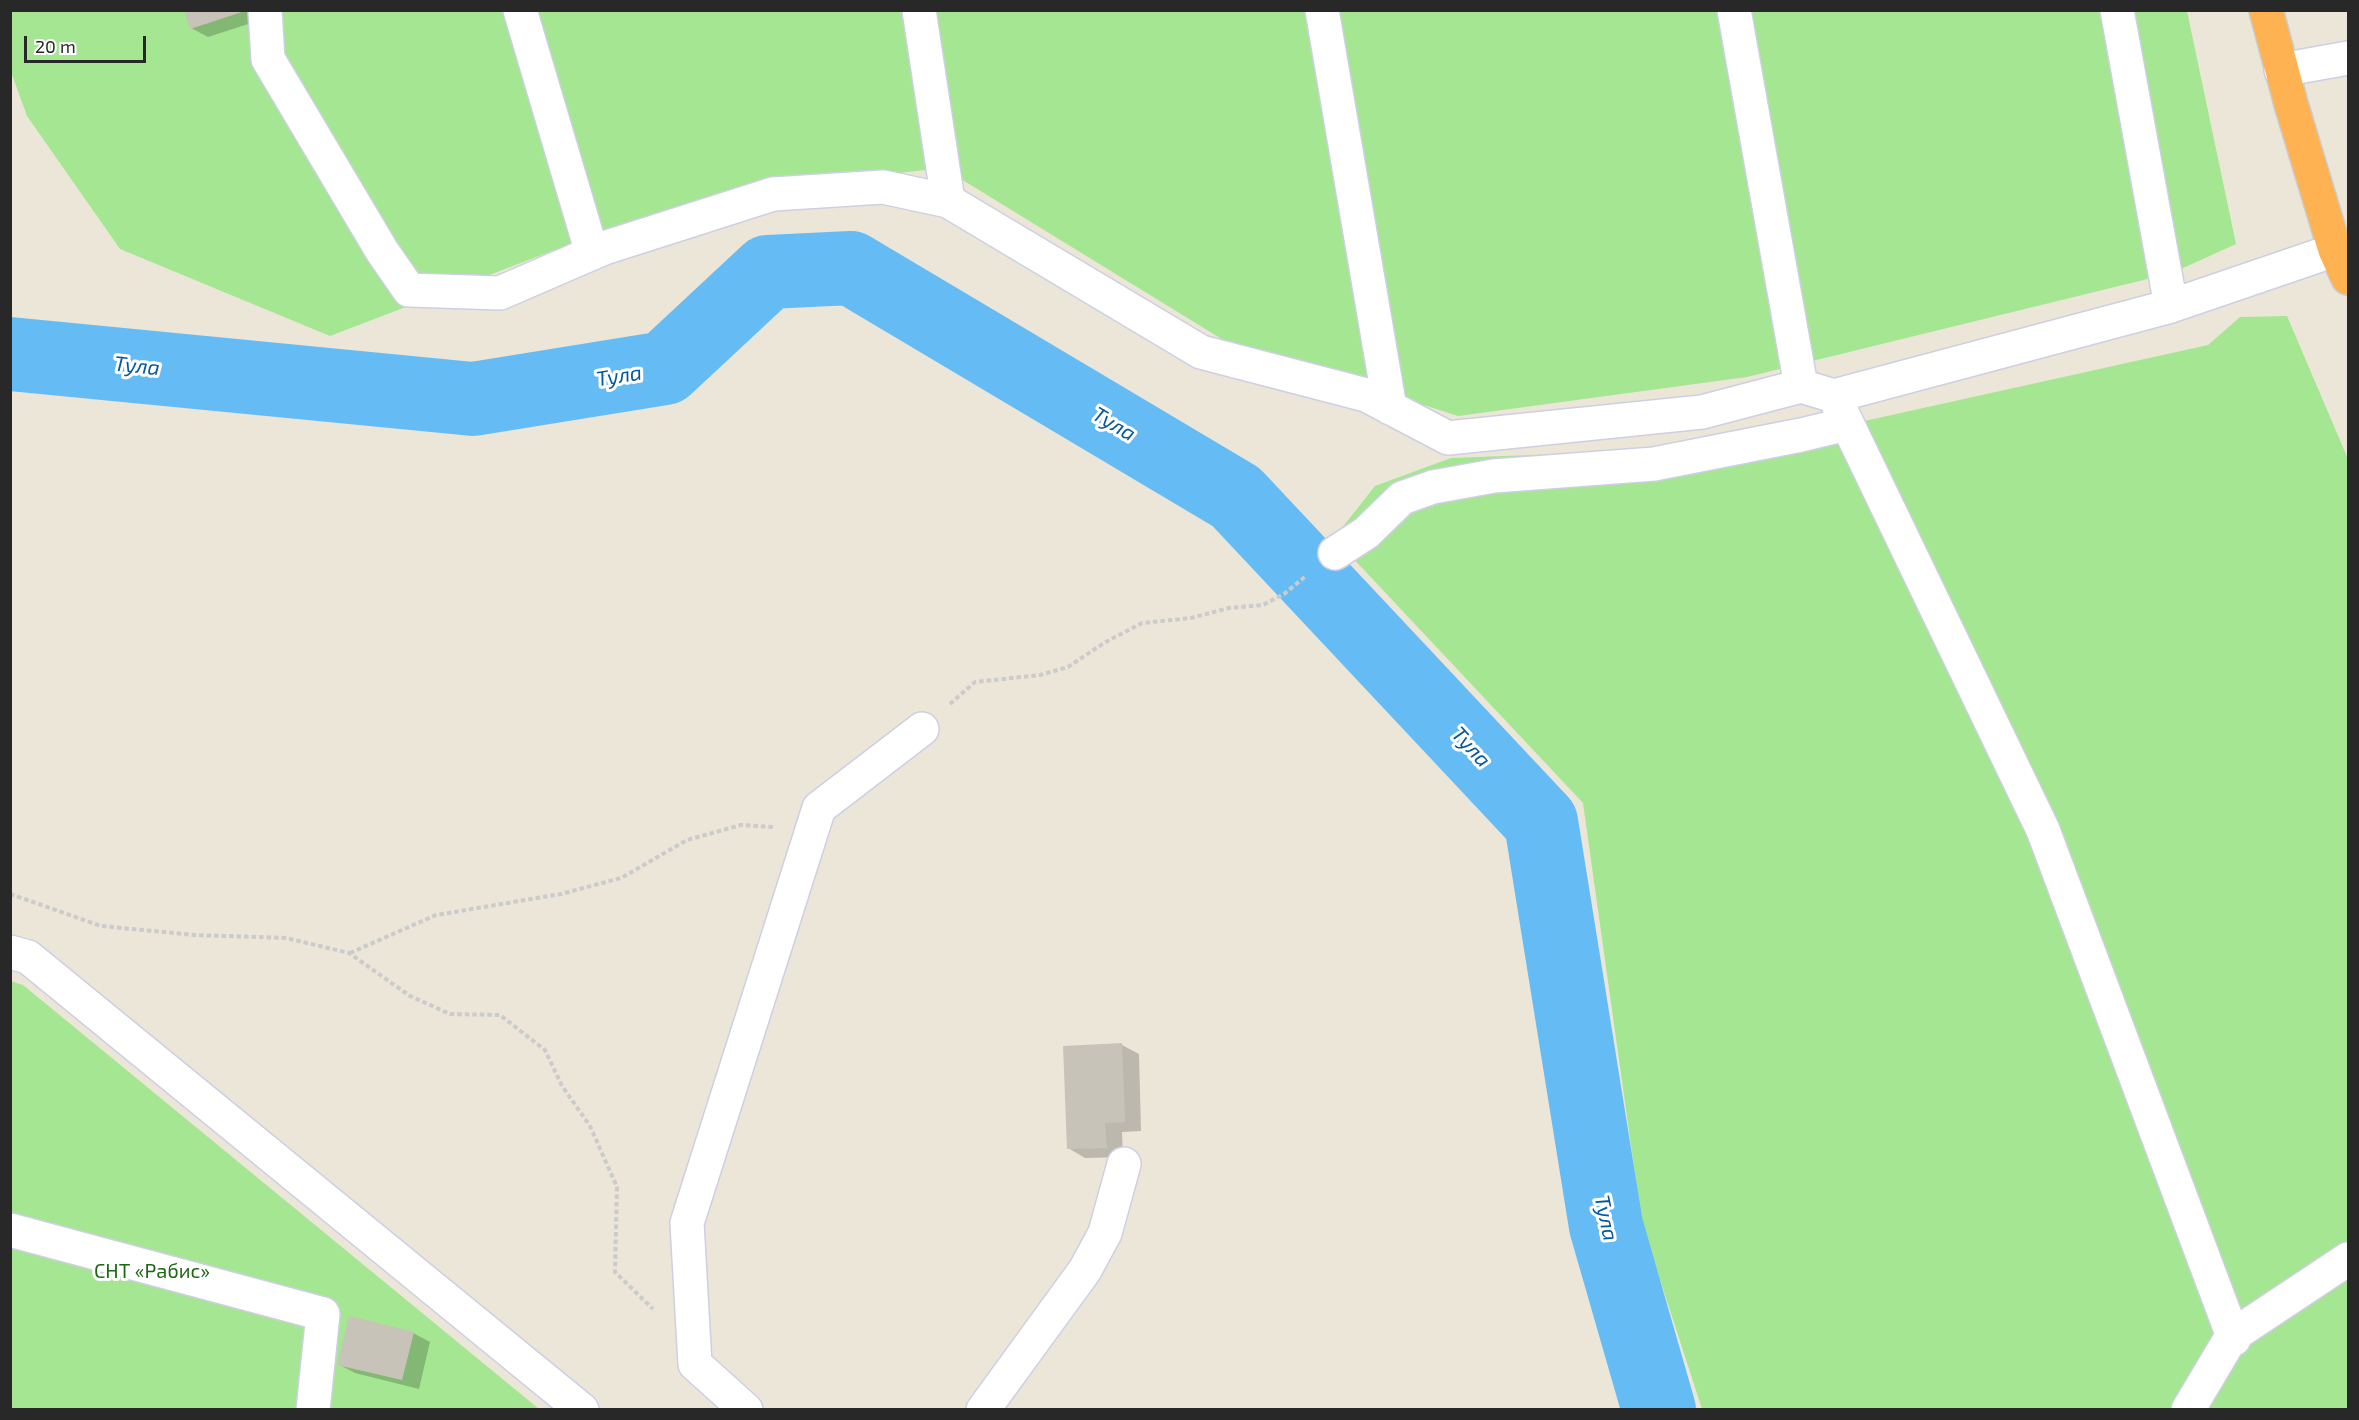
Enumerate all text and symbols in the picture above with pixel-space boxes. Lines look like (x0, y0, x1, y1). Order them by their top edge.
scale bar (27, 24, 148, 62)
text: 20 m (35, 35, 76, 57)
water label: Тула (113, 351, 161, 381)
water label: Тула (594, 360, 644, 392)
water label: Тула (1088, 401, 1140, 447)
water label: Тула (1446, 722, 1496, 772)
water label: Тула (1589, 1193, 1623, 1243)
park label: СНТ «Рабис» (94, 1259, 210, 1283)

